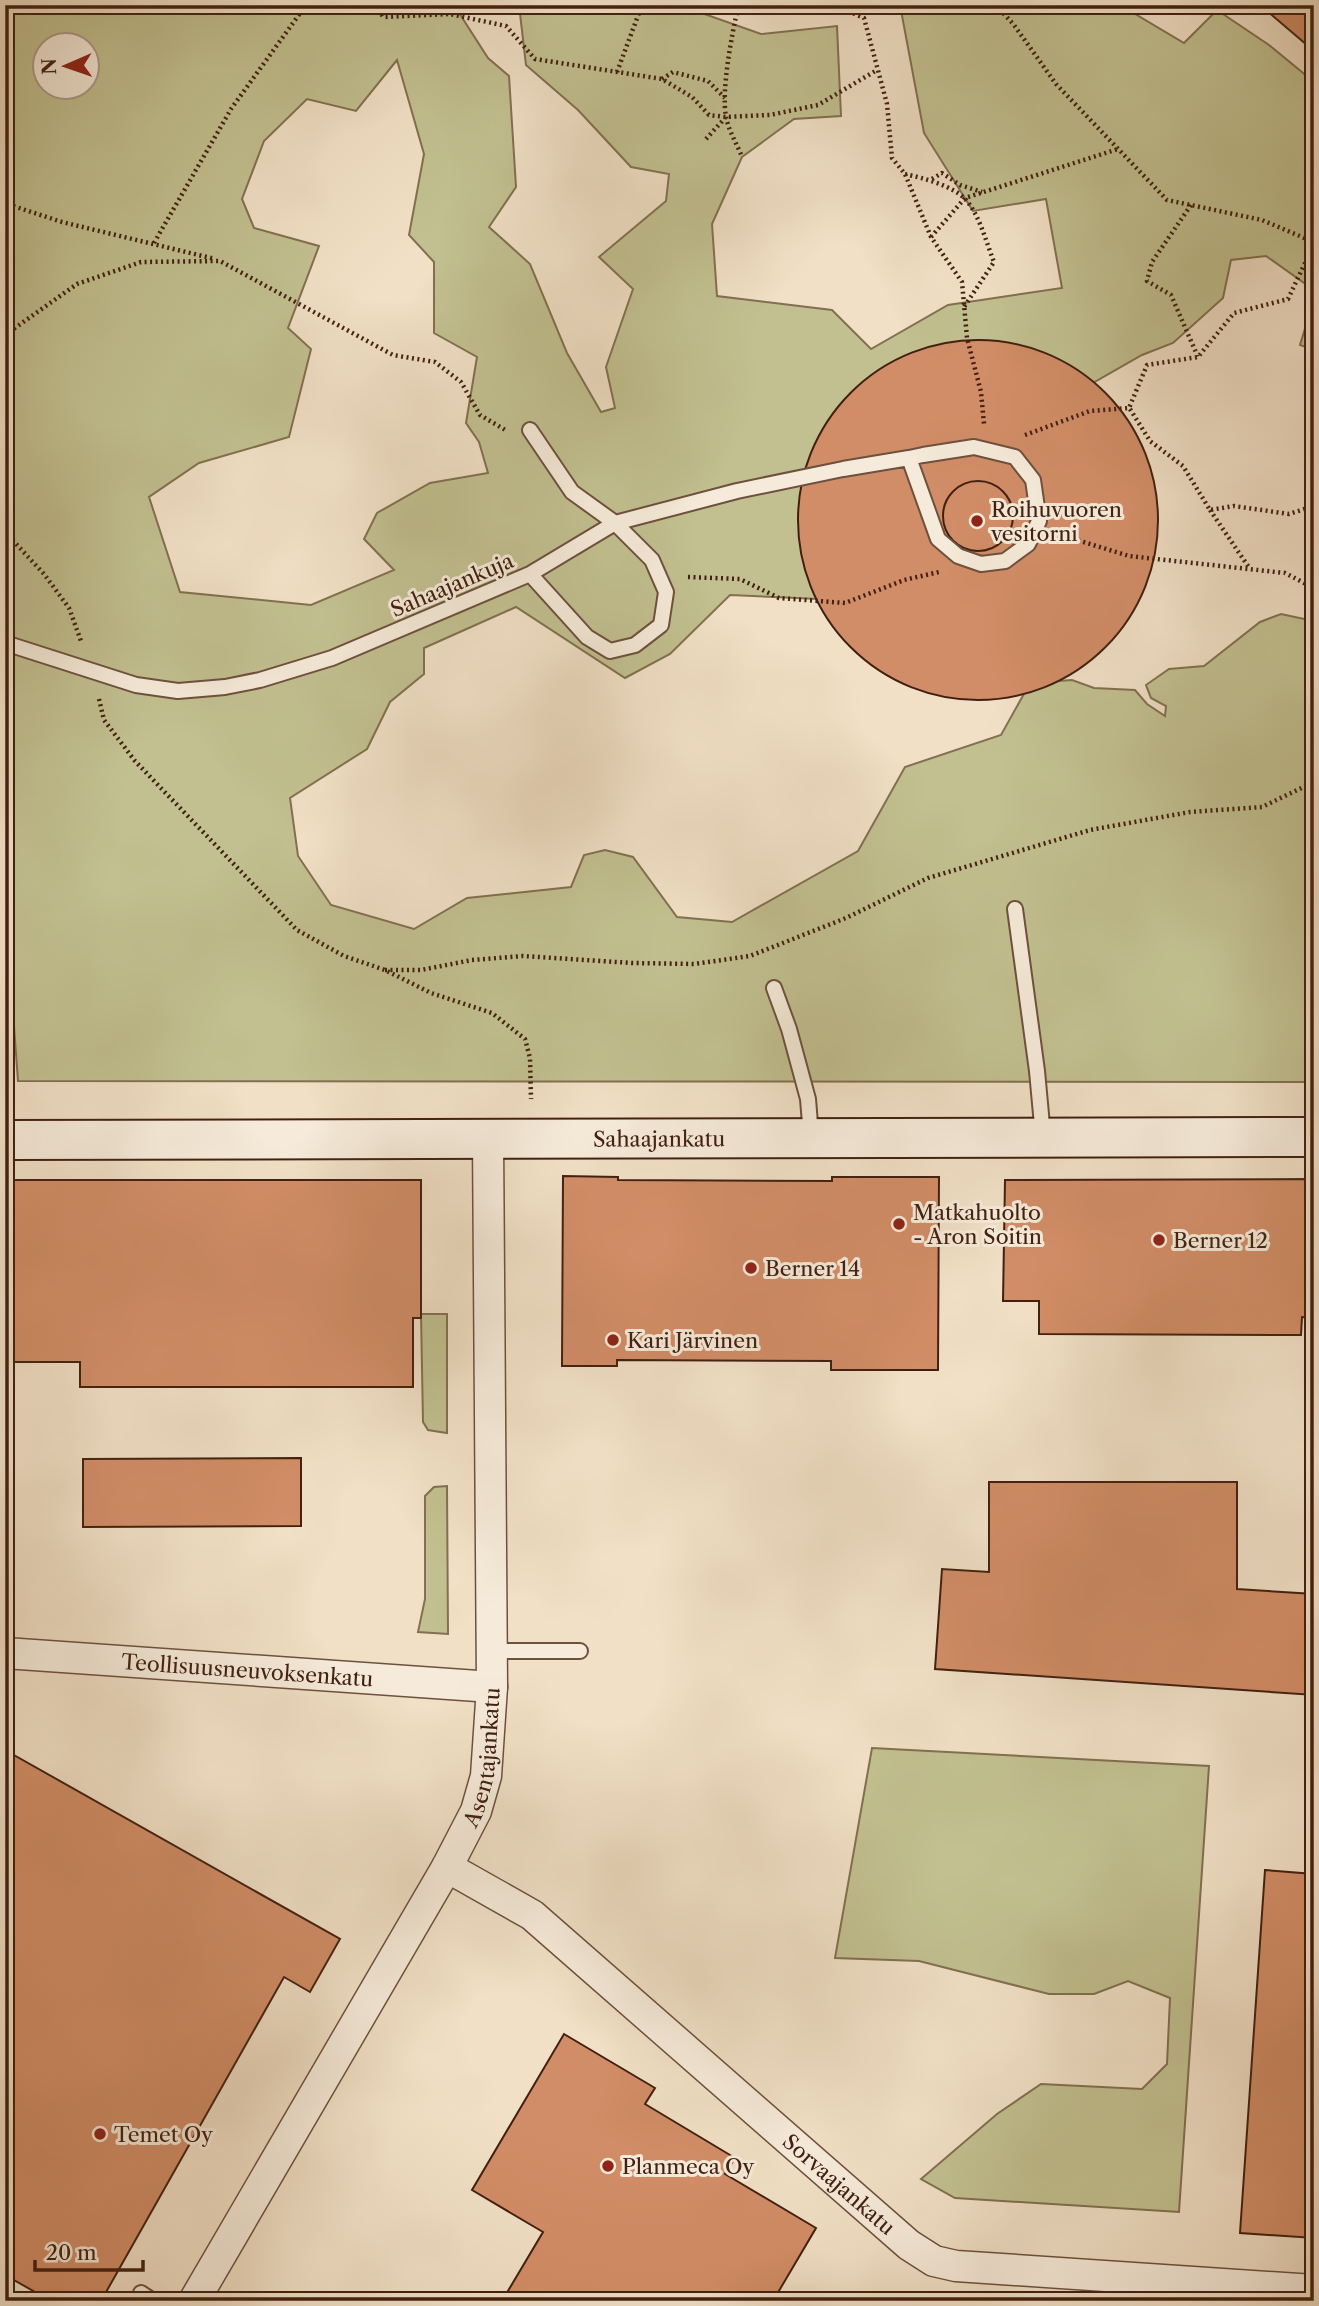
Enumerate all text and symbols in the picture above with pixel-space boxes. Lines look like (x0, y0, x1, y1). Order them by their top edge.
north arrow (32, 32, 102, 102)
text: N (38, 58, 61, 75)
place label: Roihuvuoren vesitorni (990, 497, 1122, 546)
marker: Roihuvuoren vesitorni (969, 513, 985, 529)
street label: Sahaajankuja (387, 548, 518, 622)
street label: Sahaajankatu (593, 1126, 725, 1151)
place label: Matkahuolto - Aron Soitin (913, 1200, 1042, 1249)
marker: Matkahuolto - Aron Soitin (891, 1216, 907, 1232)
place label: Berner 12 (1173, 1228, 1268, 1253)
marker: Berner 12 (1151, 1232, 1167, 1248)
place label: Berner 14 (765, 1256, 860, 1281)
marker: Berner 14 (743, 1260, 759, 1276)
place label: Kari Järvinen (627, 1328, 758, 1353)
marker: Kari Järvinen (605, 1332, 621, 1348)
street label: Teollisuusneuvoksenkatu (121, 1649, 374, 1691)
street label: Asentajankatu (457, 1686, 504, 1832)
place label: Temet Oy (114, 2122, 213, 2147)
marker: Temet Oy (92, 2126, 108, 2142)
street label: Sorvaajankatu (778, 2128, 900, 2240)
place label: Planmeca Oy (622, 2154, 755, 2179)
marker: Planmeca Oy (600, 2158, 616, 2174)
scale bar (35, 2229, 144, 2273)
text: 20 m (46, 2240, 97, 2265)

